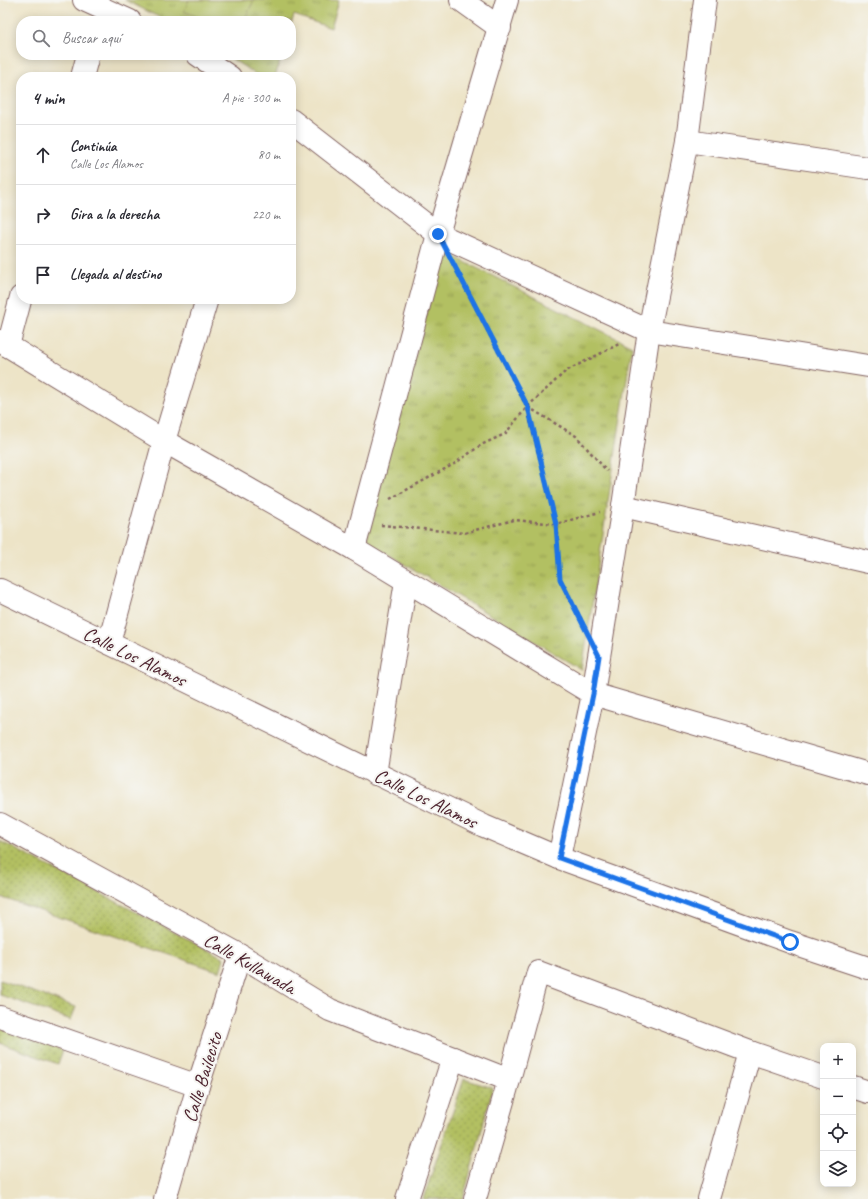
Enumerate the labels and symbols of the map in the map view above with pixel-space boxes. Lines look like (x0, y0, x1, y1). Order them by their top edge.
route end (429, 225, 447, 243)
street label: Calle Los Alamos (79, 621, 192, 693)
street label: Calle Los Alamos (370, 763, 483, 835)
street label: Calle Kullawada (199, 927, 302, 1001)
route start (781, 933, 799, 951)
street label: Calle Bailecito (177, 1028, 228, 1125)

